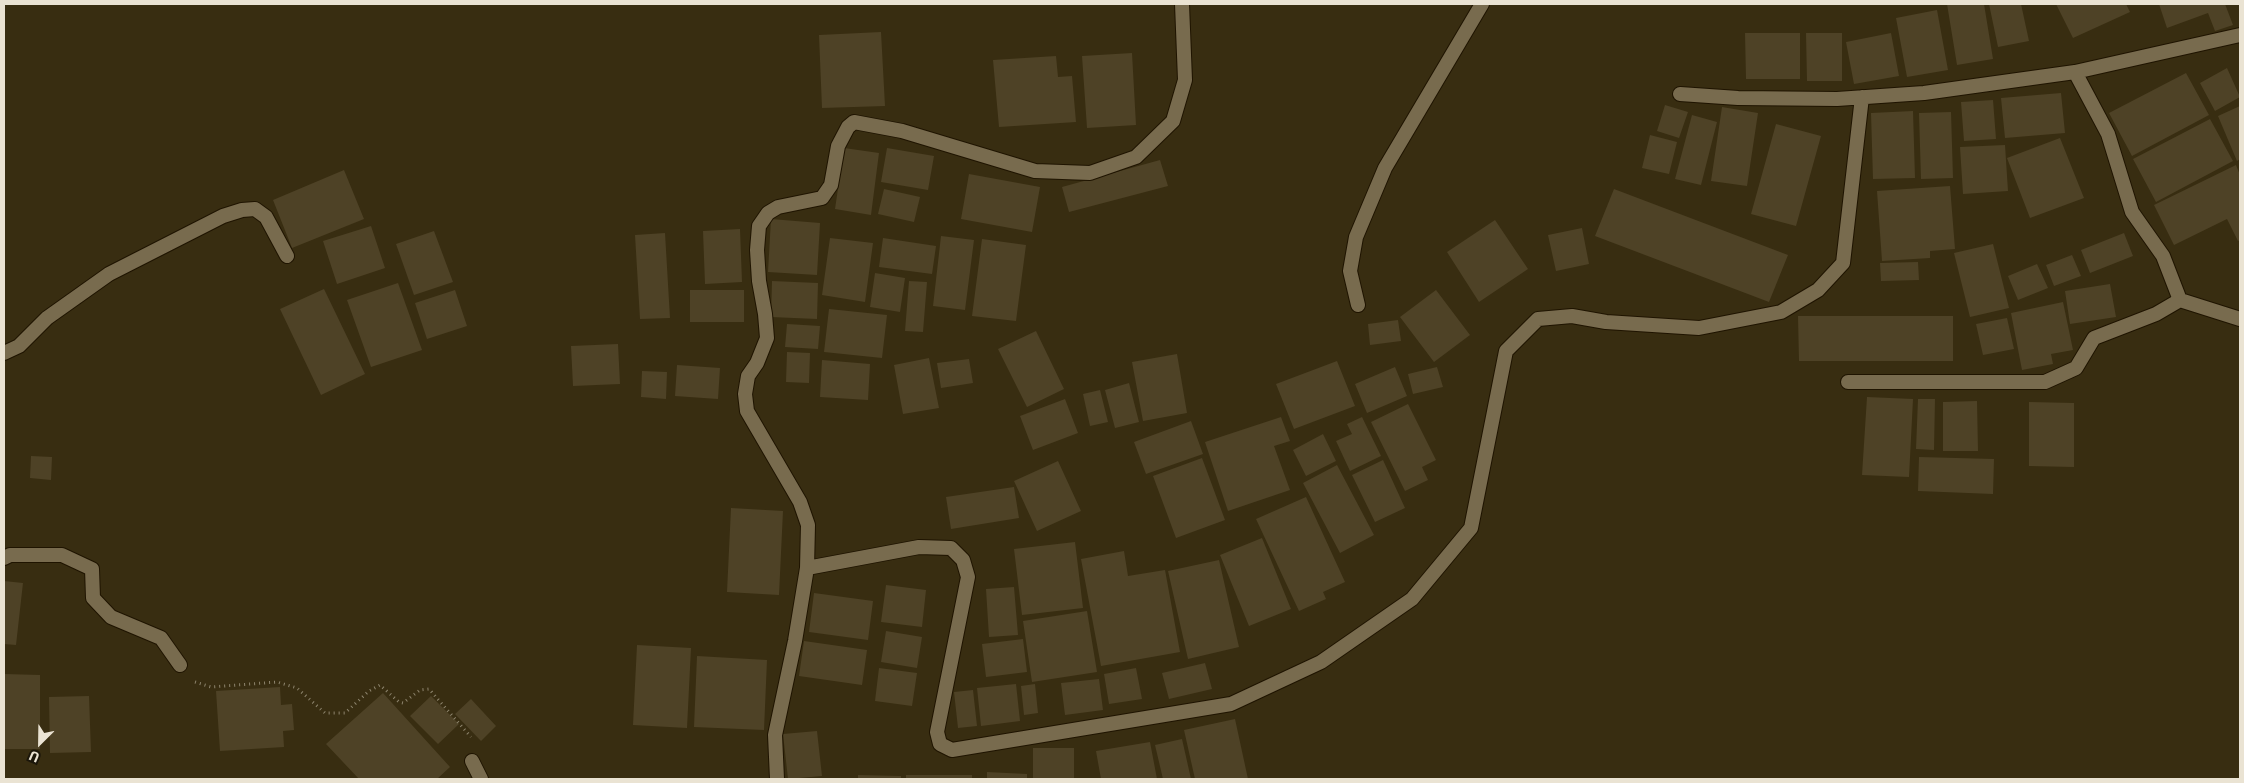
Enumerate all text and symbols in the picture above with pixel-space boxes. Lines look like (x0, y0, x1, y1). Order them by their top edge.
north arrow (15, 718, 65, 768)
text: U (26, 748, 42, 767)

